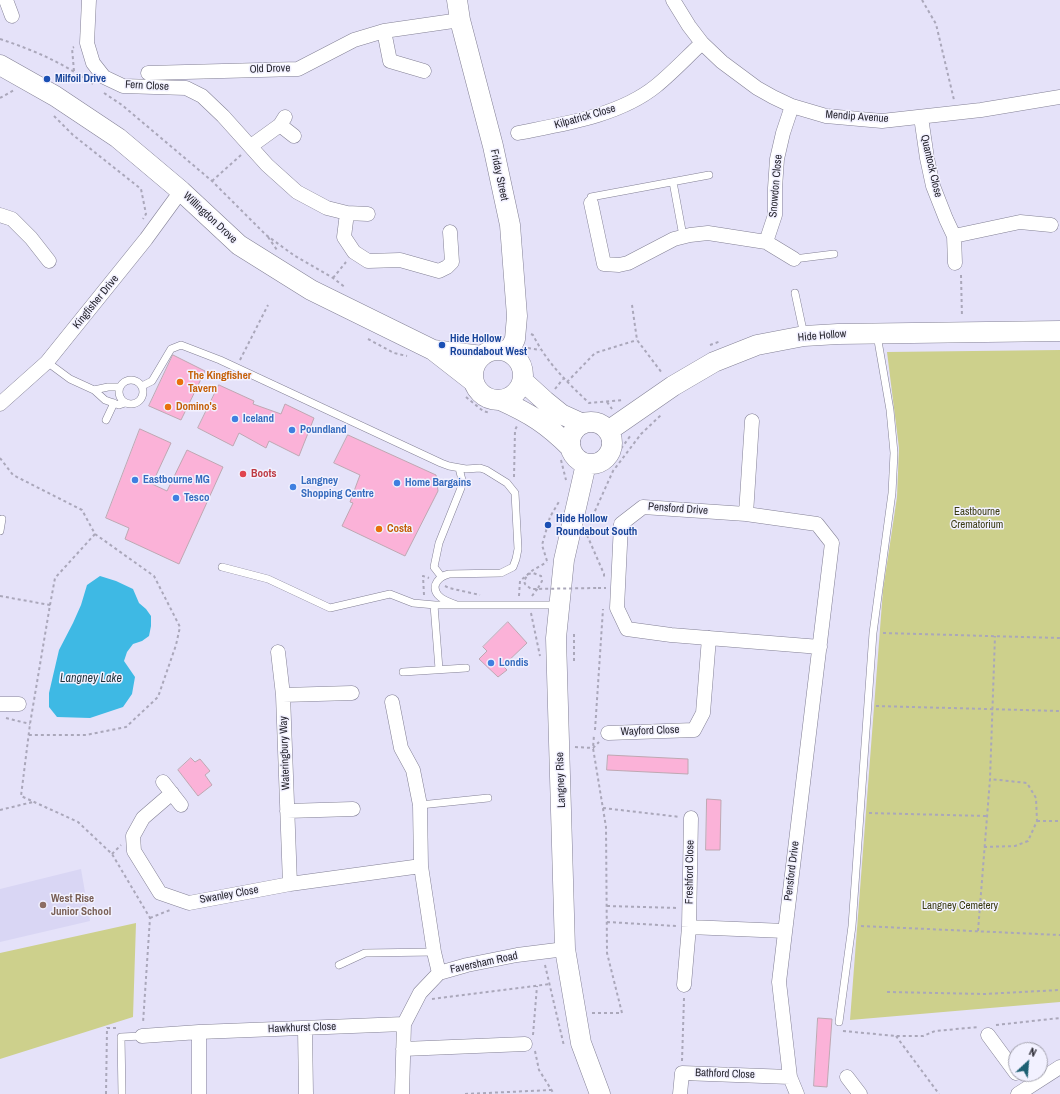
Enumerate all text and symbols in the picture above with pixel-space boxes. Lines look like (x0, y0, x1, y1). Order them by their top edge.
street label: Old Drove (249, 62, 291, 76)
place label: Milfoil Drive (55, 72, 106, 86)
marker: Milfoil Drive (42, 74, 52, 84)
street label: Fern Close (125, 78, 169, 94)
street label: Kilpatrick Close (553, 102, 617, 132)
street label: Mendip Avenue (825, 108, 889, 126)
street label: Quantock Close (917, 133, 945, 199)
street label: Friday Street (487, 148, 511, 202)
street label: Snowdon Close (767, 154, 785, 218)
street label: Willingdon Drove (180, 190, 240, 246)
street label: Kingfisher Drive (70, 273, 122, 331)
street label: Hide Hollow (797, 327, 847, 345)
place label: Hide Hollow Roundabout West (450, 332, 527, 358)
marker: Hide Hollow Roundabout West (437, 340, 447, 350)
place label: The Kingfisher Tavern (188, 369, 251, 395)
marker: The Kingfisher Tavern (175, 377, 185, 387)
place label: Domino's (176, 400, 217, 414)
marker: Domino's (163, 402, 173, 412)
place label: Iceland (243, 412, 274, 426)
marker: Iceland (230, 414, 240, 424)
place label: Poundland (300, 423, 347, 437)
marker: Poundland (287, 425, 297, 435)
place label: Boots (251, 467, 277, 481)
marker: Boots (238, 469, 248, 479)
place label: Eastbourne MG (143, 473, 210, 487)
place label: Langney Shopping Centre (301, 474, 374, 500)
marker: Eastbourne MG (130, 475, 140, 485)
place label: Home Bargains (405, 476, 471, 490)
marker: Home Bargains (392, 478, 402, 488)
marker: Langney Shopping Centre (288, 482, 298, 492)
place label: Tesco (184, 491, 209, 505)
marker: Tesco (171, 493, 181, 503)
street label: Pensford Drive (648, 500, 708, 518)
park label: Eastbourne Crematorium (951, 505, 1003, 531)
place label: Hide Hollow Roundabout South (556, 512, 637, 538)
marker: Hide Hollow Roundabout South (543, 520, 553, 530)
place label: Costa (387, 522, 412, 536)
marker: Costa (374, 524, 384, 534)
place label: Londis (499, 656, 529, 670)
marker: Londis (486, 658, 496, 668)
water label: Langney Lake (60, 672, 122, 686)
street label: Wateringbury Way (277, 716, 293, 790)
street label: Wayford Close (620, 723, 680, 739)
street label: Langney Rise (553, 752, 569, 808)
street label: Freshford Close (683, 840, 697, 904)
street label: Pensford Drive (782, 840, 802, 902)
street label: Swanley Close (198, 883, 260, 907)
place label: West Rise Junior School (51, 892, 111, 918)
park label: Langney Cemetery (922, 899, 998, 913)
marker: West Rise Junior School (38, 900, 48, 910)
street label: Faversham Road (449, 949, 519, 977)
street label: Hawkhurst Close (268, 1020, 336, 1036)
north arrow (1008, 1042, 1048, 1082)
text: N (1027, 1044, 1039, 1060)
street label: Bathford Close (695, 1066, 755, 1082)

